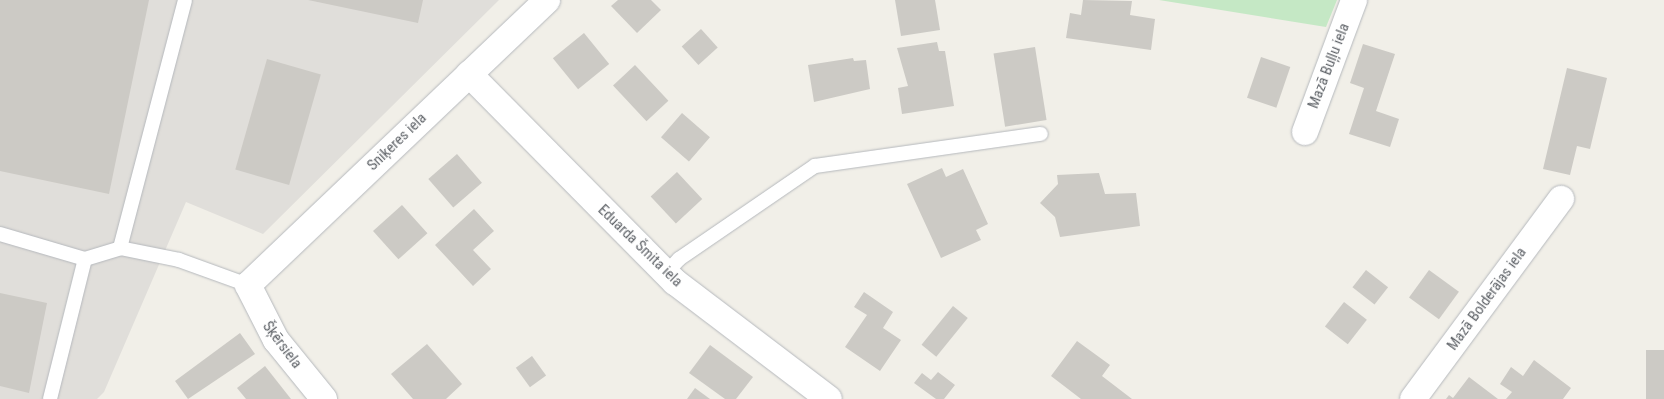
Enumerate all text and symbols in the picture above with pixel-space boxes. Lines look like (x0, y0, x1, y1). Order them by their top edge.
street label: Mazā Buļļu iela (1304, 21, 1354, 111)
street label: Sniķeres iela (364, 109, 430, 175)
street label: Eduarda Šmita iela (594, 201, 686, 291)
street label: Mazā Bolderājas iela (1444, 244, 1530, 354)
street label: Šķērsiela (259, 318, 305, 372)

